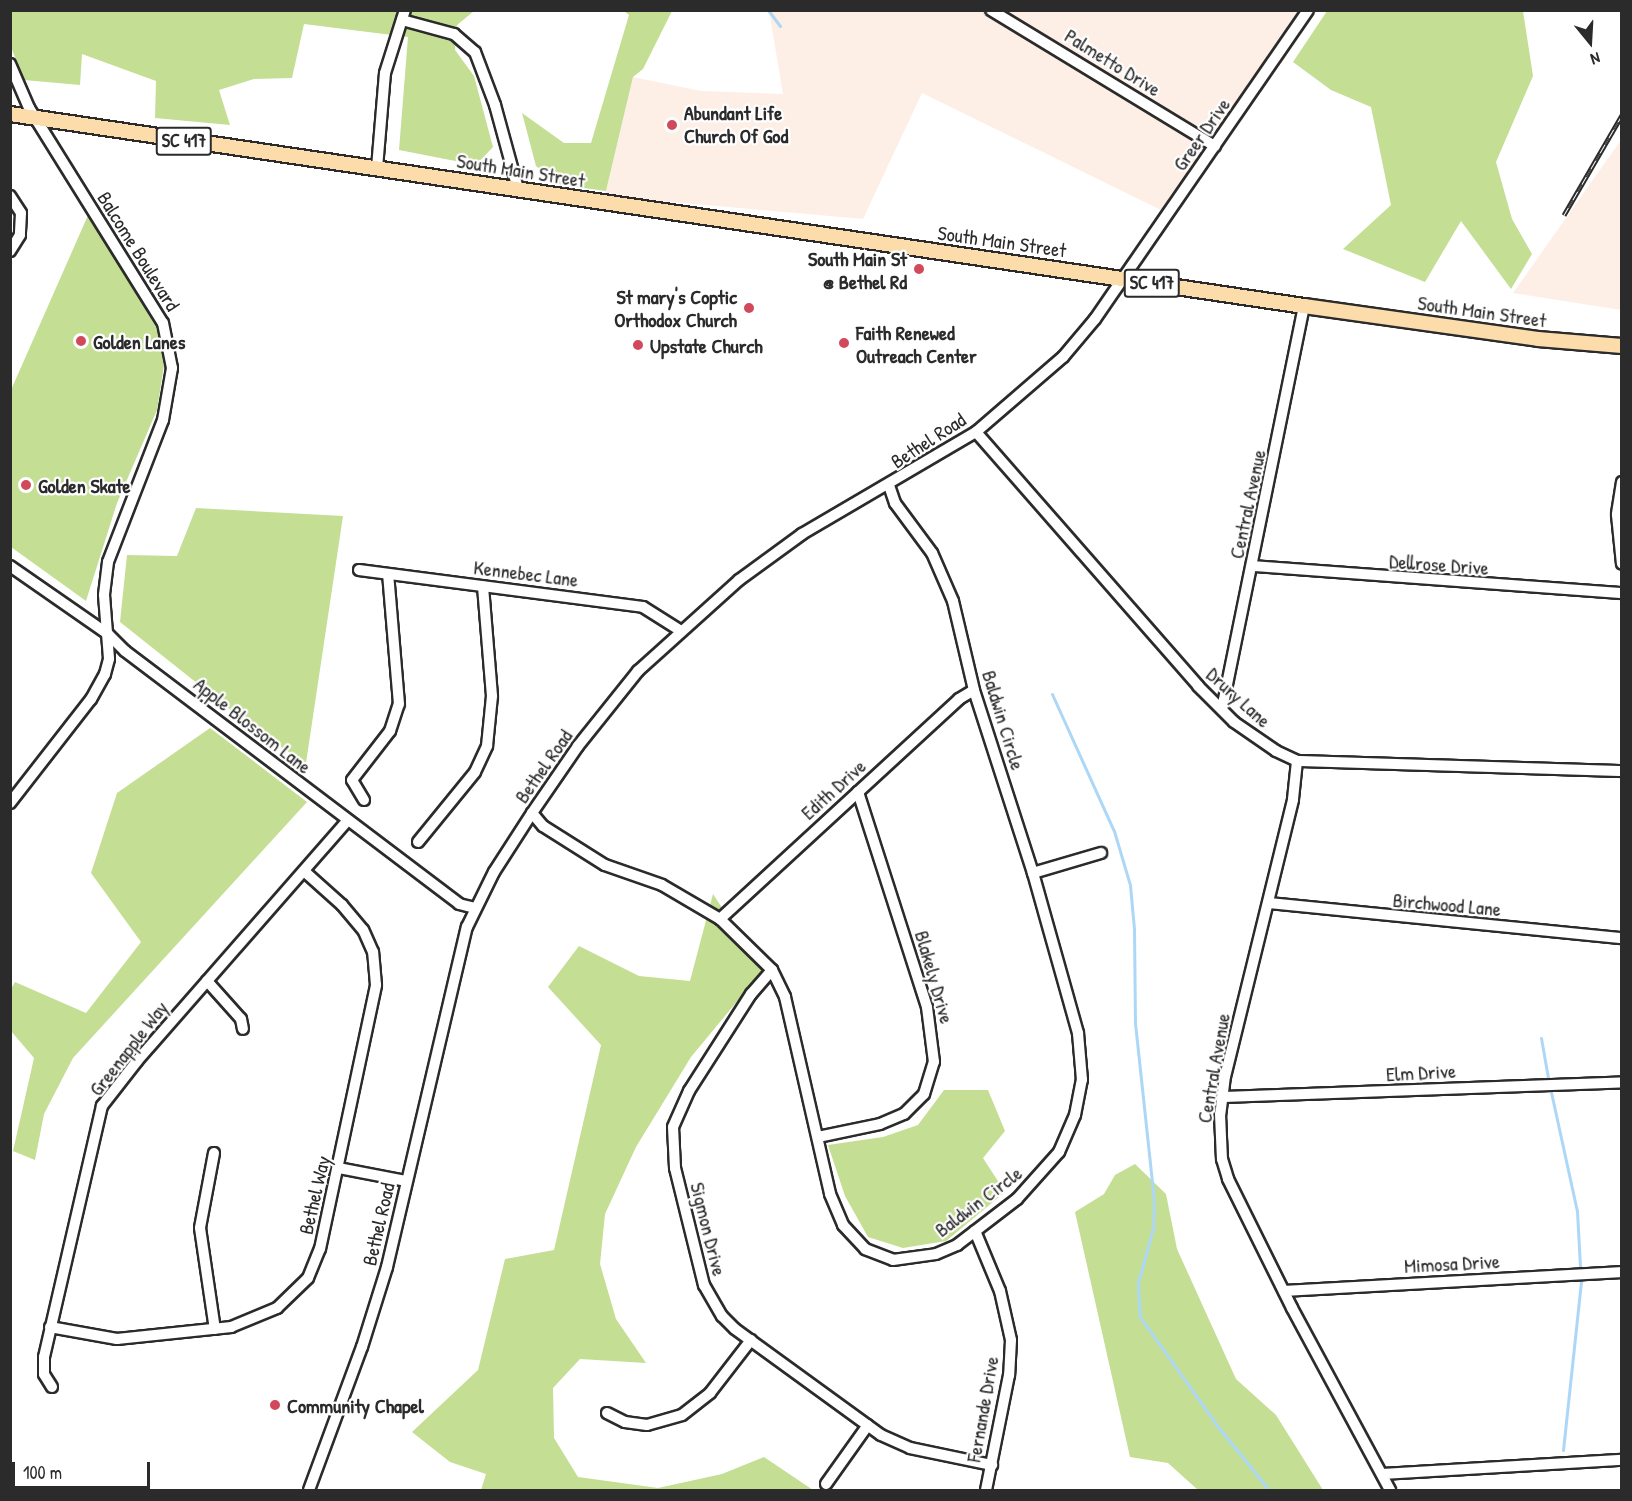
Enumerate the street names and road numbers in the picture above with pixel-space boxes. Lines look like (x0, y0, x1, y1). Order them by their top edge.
street label: Palmetto Drive (1061, 23, 1165, 101)
street label: Greer Drive (1167, 93, 1235, 175)
road number: SC 417 (156, 126, 213, 156)
street label: South Main Street (455, 148, 587, 192)
street label: Balcome Boulevard (93, 187, 185, 315)
street label: South Main Street (936, 220, 1068, 262)
road number: SC 417 (1124, 268, 1180, 298)
street label: South Main Street (1416, 290, 1548, 332)
street label: Bethel Road (886, 407, 970, 473)
street label: Central Avenue (1224, 447, 1270, 561)
street label: Dellrose Drive (1388, 549, 1490, 579)
street label: Kennebec Lane (472, 555, 580, 591)
street label: Drury Lane (1202, 662, 1276, 732)
street label: Baldwin Circle (978, 667, 1030, 773)
street label: Apple Blossom Lane (190, 672, 316, 778)
street label: Bethel Road (509, 725, 577, 807)
street label: Edith Drive (796, 754, 870, 824)
street label: Birchwood Lane (1392, 887, 1502, 921)
street label: Blakely Drive (910, 928, 960, 1026)
street label: Greenapple Way (84, 996, 172, 1100)
street label: Central Avenue (1192, 1011, 1234, 1125)
street label: Elm Drive (1385, 1058, 1457, 1086)
street label: Bethel Way (293, 1153, 335, 1237)
street label: Baldwin Circle (930, 1161, 1026, 1241)
street label: Bethel Road (357, 1180, 399, 1268)
street label: Sigmon Drive (686, 1180, 732, 1278)
street label: Mimosa Drive (1404, 1249, 1500, 1277)
street label: Fernande Drive (961, 1354, 1003, 1464)

